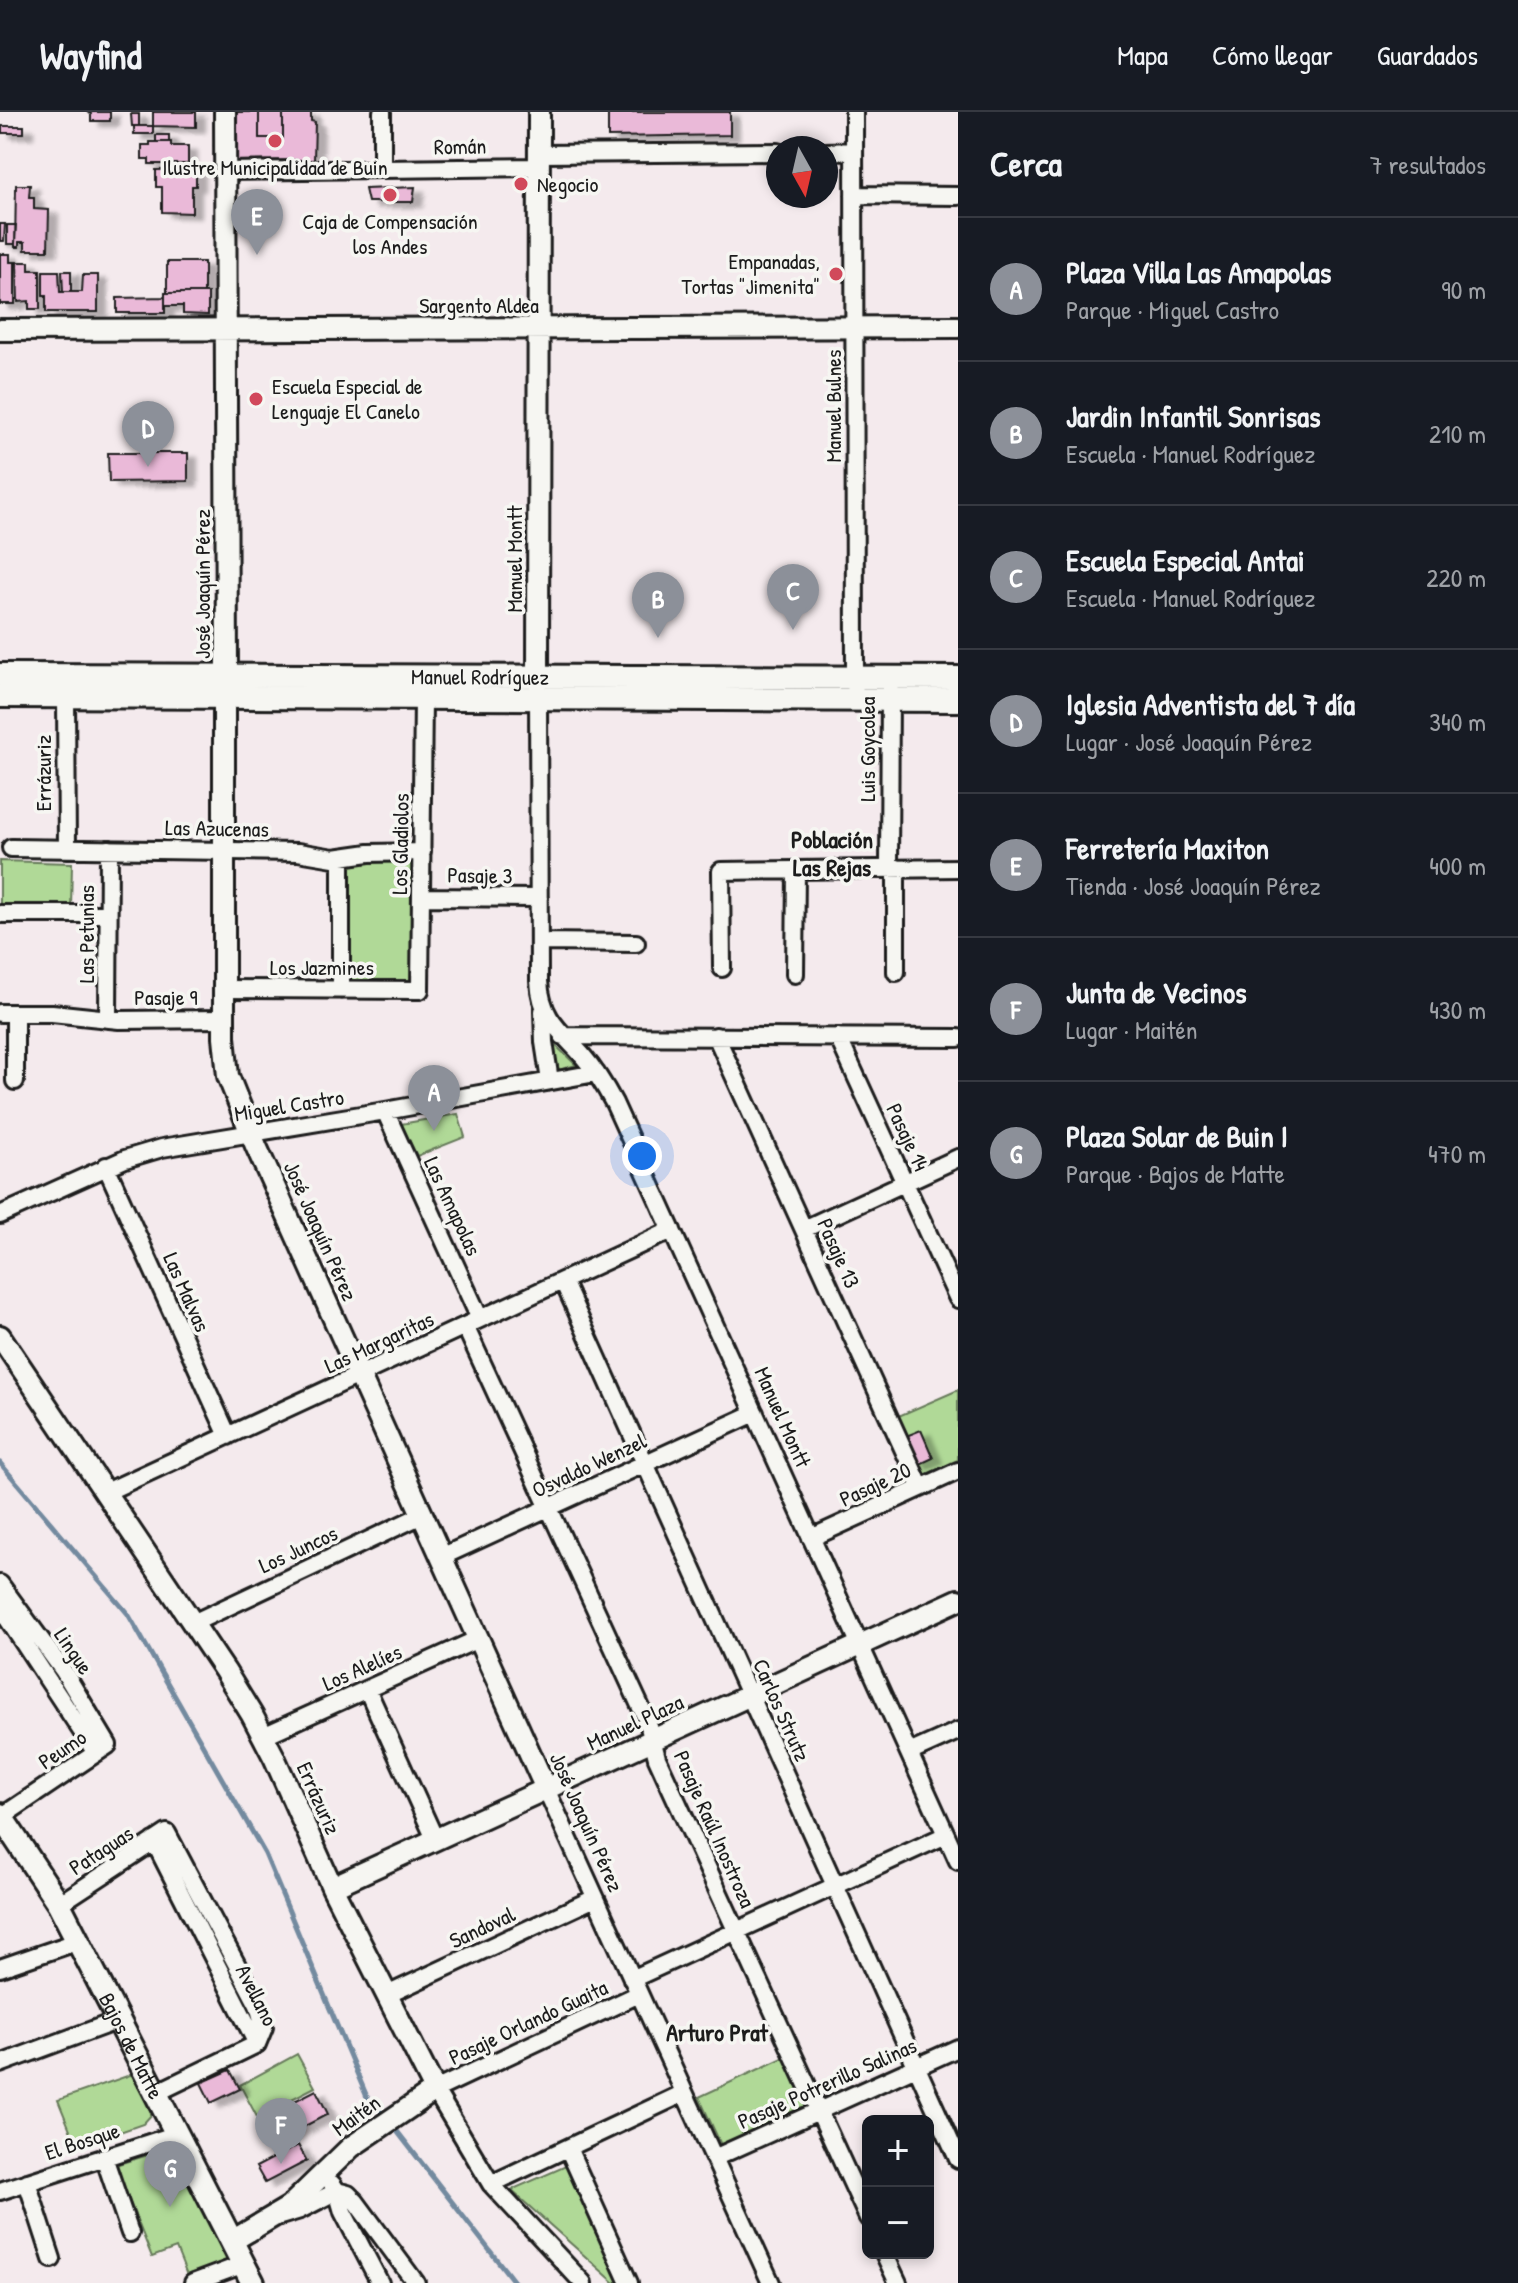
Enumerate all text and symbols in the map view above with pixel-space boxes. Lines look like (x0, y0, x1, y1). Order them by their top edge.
text: Wayfind (40, 29, 142, 81)
text: Mapa (1117, 36, 1168, 74)
text: Cómo llegar (1212, 36, 1333, 74)
text: Guardados (1377, 36, 1478, 74)
street label: Román (434, 131, 486, 161)
marker: Ilustre Municipalidad de Buin (266, 132, 284, 150)
north arrow (766, 136, 838, 208)
text: Cerca (990, 141, 1062, 187)
text: 7 resultados (1370, 147, 1486, 182)
place label: Ilustre Municipalidad de Buin (162, 152, 388, 182)
place label: Negocio (537, 169, 599, 199)
marker: Negocio (512, 175, 530, 193)
marker: Caja de Compensación los Andes (381, 186, 399, 204)
pin: E (231, 189, 283, 255)
place label: Caja de Compensación los Andes (302, 206, 478, 261)
place label: Empanadas, Tortas "Jimenita" (681, 246, 820, 301)
text: Plaza Villa Las Amapolas (1066, 252, 1331, 292)
marker: Empanadas, Tortas "Jimenita" (827, 265, 845, 283)
text: A (1010, 272, 1022, 307)
text: 90 m (1441, 272, 1486, 307)
street label: Sargento Aldea (419, 290, 539, 320)
text: Parque · Miguel Castro (1066, 292, 1279, 327)
street label: Manuel Bulnes (818, 349, 848, 463)
place label: Escuela Especial de Lenguaje El Canelo (272, 371, 423, 426)
marker: Escuela Especial de Lenguaje El Canelo (247, 390, 265, 408)
text: Jardin Infantil Sonrisas (1066, 396, 1320, 436)
pin: D (122, 401, 174, 467)
text: B (1009, 416, 1023, 451)
text: 210 m (1429, 416, 1486, 451)
text: Escuela · Manuel Rodríguez (1066, 436, 1315, 471)
street label: Manuel Montt (499, 505, 529, 613)
street label: José Joaquín Pérez (187, 509, 217, 659)
text: Escuela Especial Antai (1066, 540, 1305, 580)
text: C (1009, 560, 1023, 595)
text: 220 m (1426, 560, 1486, 595)
pin: C (767, 564, 819, 630)
pin: B (632, 572, 684, 638)
text: Escuela · Manuel Rodríguez (1066, 580, 1315, 615)
street label: Manuel Rodríguez (411, 661, 549, 692)
text: Iglesia Adventista del 7 día (1066, 684, 1355, 724)
street label: Luis Goycolea (852, 696, 882, 801)
text: D (1010, 704, 1022, 739)
text: 340 m (1429, 704, 1486, 739)
text: Lugar · José Joaquín Pérez (1066, 724, 1312, 759)
street label: Errázuriz (28, 735, 58, 811)
street label: Los Gladiolos (384, 793, 416, 895)
street label: Las Azucenas (165, 812, 269, 844)
district label: Población Las Rejas (791, 823, 873, 883)
text: Ferretería Maxiton (1066, 828, 1269, 868)
text: E (1010, 848, 1022, 883)
text: 400 m (1429, 848, 1486, 883)
street label: Pasaje 3 (447, 859, 513, 891)
text: Tienda · José Joaquín Pérez (1066, 868, 1321, 903)
street label: Las Petunias (71, 885, 101, 983)
street label: Los Jazmines (270, 952, 374, 982)
text: Junta de Vecinos (1066, 972, 1247, 1012)
street label: Pasaje 9 (134, 982, 198, 1012)
text: F (1011, 992, 1021, 1027)
text: 430 m (1429, 992, 1486, 1027)
text: Lugar · Maitén (1066, 1012, 1198, 1047)
pin: A (408, 1065, 460, 1131)
street label: Miguel Castro (232, 1082, 346, 1128)
street label: Pasaje 14 (879, 1098, 937, 1176)
text: Plaza Solar de Buin I (1066, 1116, 1288, 1156)
your location (622, 1136, 662, 1176)
text: G (1010, 1136, 1022, 1171)
text: 470 m (1428, 1136, 1486, 1171)
street label: Las Amapolas (417, 1152, 489, 1260)
street label: José Joaquín Pérez (277, 1156, 365, 1306)
text: Parque · Bajos de Matte (1066, 1156, 1285, 1191)
street label: Pasaje 13 (810, 1213, 868, 1293)
street label: Las Malvas (156, 1248, 218, 1336)
street label: Las Margaritas (320, 1304, 438, 1380)
street label: Manuel Montt (748, 1362, 819, 1472)
street label: Osvaldo Wenzel (527, 1425, 651, 1505)
street label: Pasaje 20 (834, 1454, 916, 1514)
street label: Los Juncos (254, 1518, 342, 1580)
street label: Lingue (47, 1622, 101, 1680)
street label: Los Alelíes (318, 1636, 406, 1698)
street label: Carlos Strutz (746, 1654, 818, 1766)
street label: Manuel Plaza (582, 1686, 688, 1757)
street label: Peumo (32, 1722, 92, 1776)
street label: Pasaje Raúl Inostroza (667, 1746, 763, 1913)
street label: José Joaquín Pérez (543, 1747, 631, 1897)
street label: Errázuriz (290, 1757, 348, 1839)
street label: Pataguas (63, 1818, 139, 1882)
street label: Sandoval (444, 1899, 520, 1955)
street label: Avellano (229, 1959, 285, 2031)
street label: Pasaje Orlando Guaita (444, 1972, 613, 2072)
street label: Bajos de Matte (92, 1988, 171, 2104)
district label: Arturo Prat (666, 2016, 769, 2048)
street label: Pasaje Potrerillo Salinas (733, 2030, 921, 2136)
street label: Maitén (326, 2087, 386, 2143)
pin: F (255, 2098, 307, 2164)
street label: El Bosque (41, 2115, 123, 2167)
map controls (862, 2115, 934, 2259)
button: + (862, 2115, 934, 2187)
pin: G (144, 2141, 196, 2207)
button: − (862, 2187, 934, 2259)

